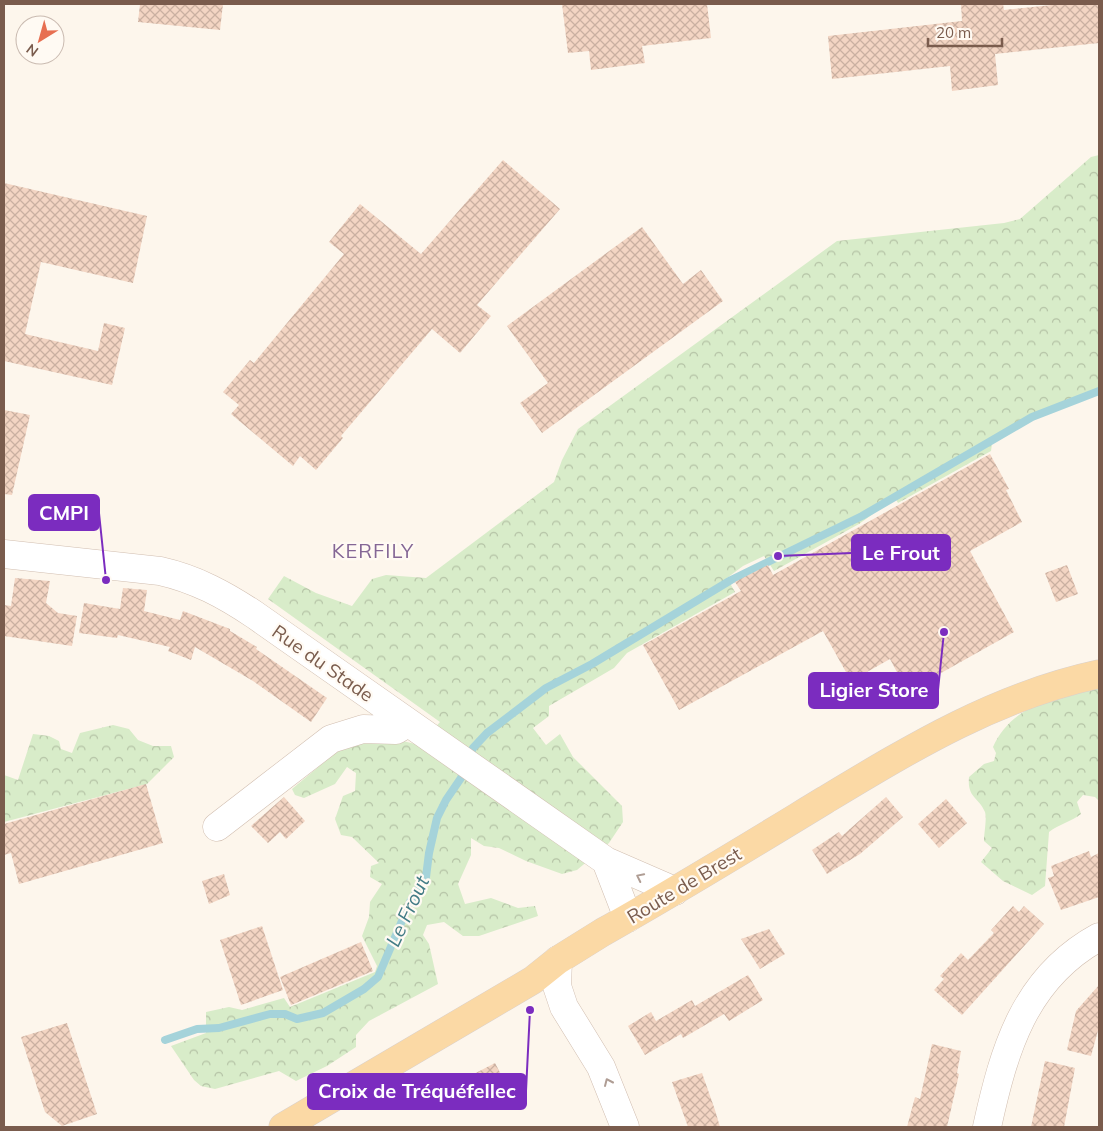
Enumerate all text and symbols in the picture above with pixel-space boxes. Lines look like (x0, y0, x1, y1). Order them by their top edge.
north arrow (15, 15, 65, 65)
scale bar (928, 15, 1002, 47)
text: 20 m (936, 23, 971, 42)
text: N (23, 40, 42, 61)
callout: CMPI (29, 495, 99, 530)
text: CMPI (39, 500, 89, 525)
callout: Le Frout (852, 535, 950, 570)
district label: KERFILY (332, 538, 414, 563)
text: Le Frout (862, 540, 940, 565)
street label: Rue du Stade (268, 619, 378, 707)
callout: Ligier Store (809, 673, 938, 708)
text: Ligier Store (819, 677, 929, 702)
street label: Route de Brest (622, 841, 746, 929)
water label: Le Frout (380, 871, 435, 950)
one-way arrow (636, 873, 645, 883)
callout: Croix de Tréquéfellec (308, 1074, 526, 1109)
text: Croix de Tréquéfellec (318, 1078, 516, 1103)
one-way arrow (603, 1078, 614, 1087)

